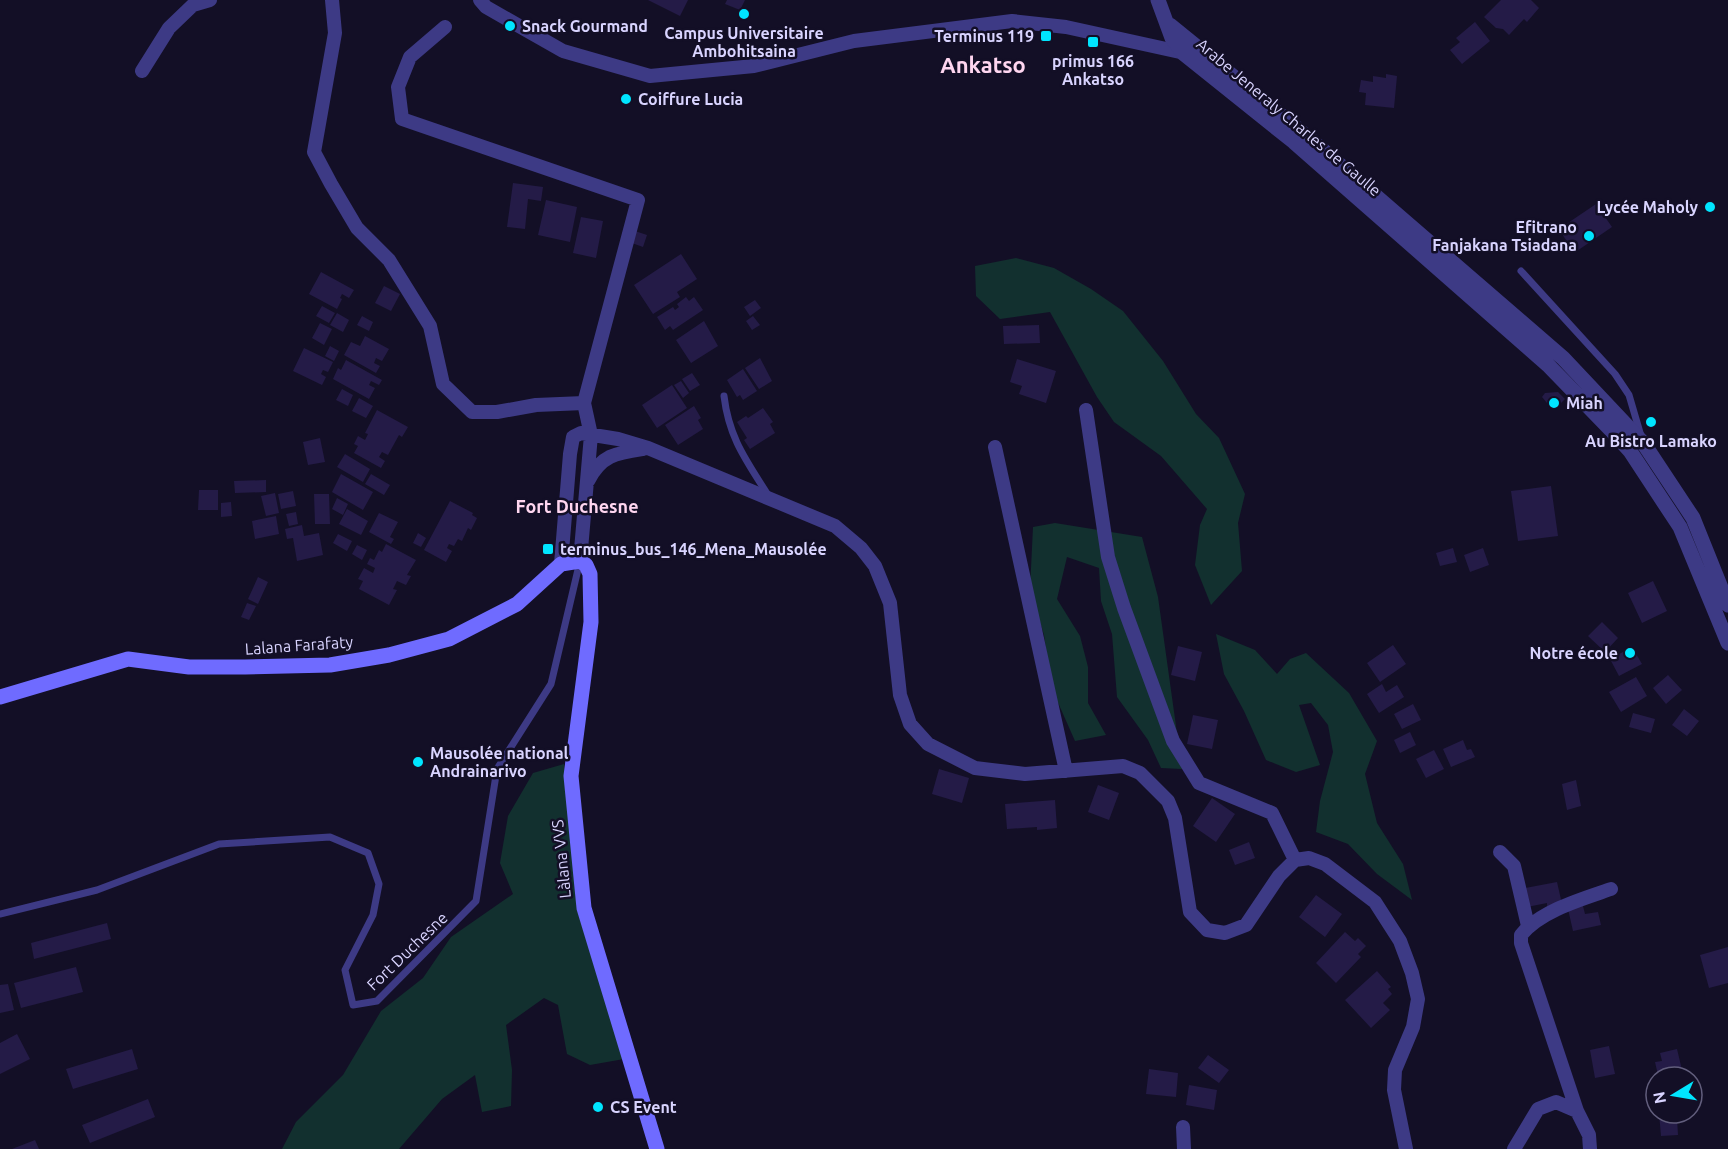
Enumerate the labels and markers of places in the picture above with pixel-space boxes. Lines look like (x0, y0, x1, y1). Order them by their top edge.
marker: Campus Universitaire Ambohitsaina (737, 7, 751, 21)
place label: Snack Gourmand (522, 17, 648, 35)
marker: Snack Gourmand (503, 19, 517, 33)
place label: Campus Universitaire Ambohitsaina (664, 24, 824, 60)
place label: Terminus 119 (934, 27, 1034, 45)
marker: Terminus 119 (1039, 29, 1053, 43)
marker: primus 166 Ankatso (1086, 35, 1100, 49)
place label: primus 166 Ankatso (1052, 52, 1134, 88)
place label: Coiffure Lucia (638, 90, 743, 108)
marker: Coiffure Lucia (619, 92, 633, 106)
place label: Lycée Maholy (1597, 198, 1698, 216)
marker: Lycée Maholy (1703, 200, 1717, 214)
place label: Efitrano Fanjakana Tsiadana (1432, 218, 1577, 254)
marker: Efitrano Fanjakana Tsiadana (1582, 229, 1596, 243)
place label: Miah (1566, 394, 1603, 412)
marker: Miah (1547, 396, 1561, 410)
marker: Au Bistro Lamako (1644, 415, 1658, 429)
place label: Au Bistro Lamako (1585, 432, 1717, 450)
place label: terminus_bus_146_Mena_Mausolée (560, 540, 827, 558)
marker: terminus_bus_146_Mena_Mausolée (541, 542, 555, 556)
place label: Notre école (1530, 644, 1618, 662)
marker: Notre école (1623, 646, 1637, 660)
place label: Mausolée national Andrainarivo (430, 744, 569, 780)
marker: Mausolée national Andrainarivo (411, 755, 425, 769)
place label: CS Event (610, 1098, 677, 1116)
marker: CS Event (591, 1100, 605, 1114)

